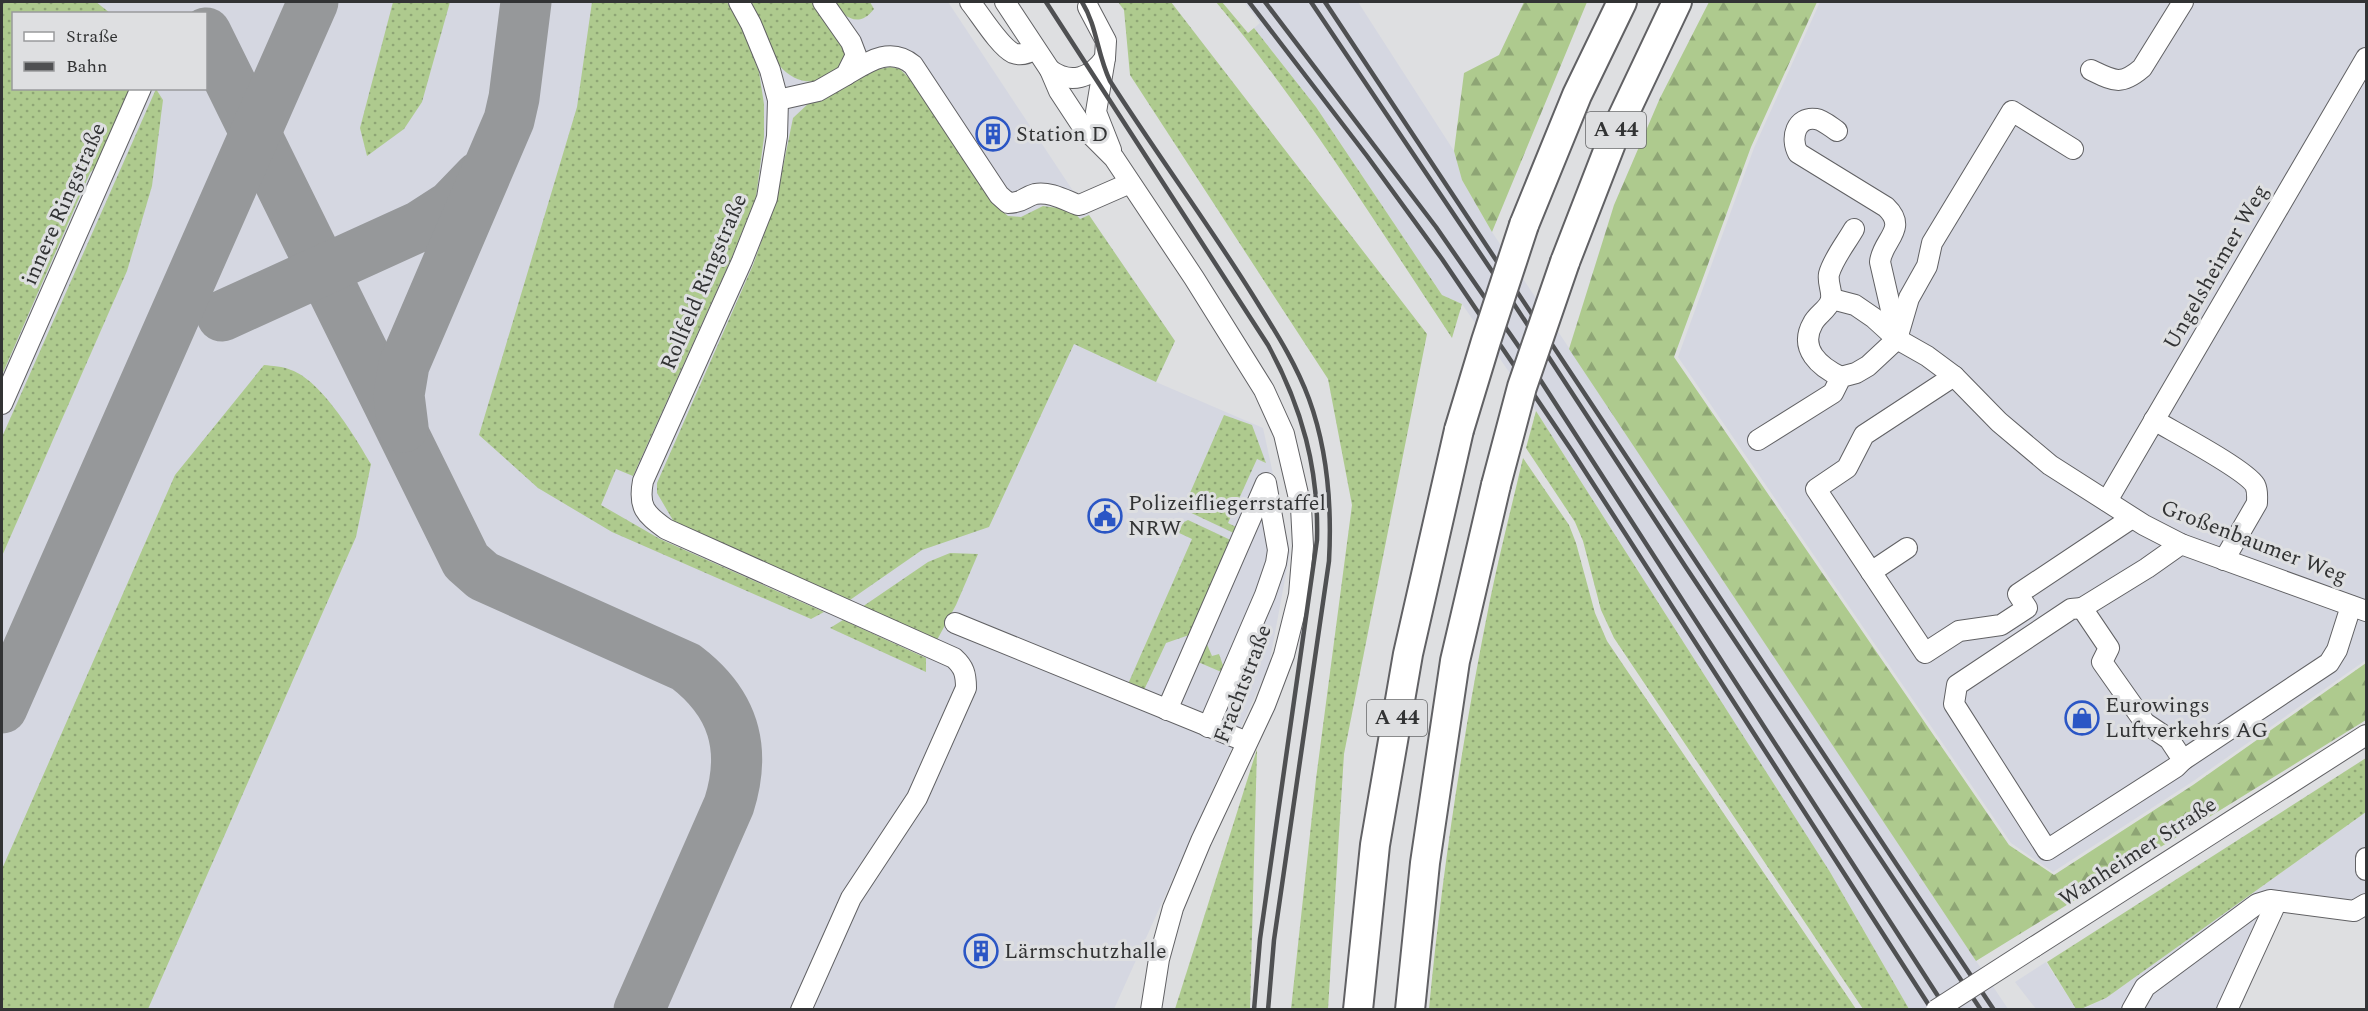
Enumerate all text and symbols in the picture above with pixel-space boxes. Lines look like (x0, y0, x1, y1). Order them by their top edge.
legend (12, 12, 207, 90)
text: Straße (66, 23, 118, 50)
text: Bahn (66, 53, 108, 80)
road number: A 44 (1586, 112, 1646, 148)
building icon: Station D (975, 116, 1011, 152)
street label: innere Ringstraße (13, 117, 115, 291)
place label: Station D (1016, 118, 1108, 151)
street label: Ungelsheimer Weg (2155, 178, 2277, 356)
street label: Rollfeld Ringstraße (652, 189, 756, 375)
place label: Polizeifliegerrstaffel NRW (1128, 487, 1326, 545)
street label: Großenbaumer Weg (2156, 491, 2352, 593)
public building icon: Polizeifliegerrstaffel NRW (1087, 498, 1123, 534)
street label: Frachtstraße (1205, 620, 1281, 748)
place label: Eurowings Luftverkehrs AG (2105, 689, 2268, 747)
road number: A 44 (1367, 700, 1427, 736)
shop icon: Eurowings Luftverkehrs AG (2064, 700, 2100, 736)
street label: Wanheimer Straße (2053, 788, 2223, 916)
building icon: Lärmschutzhalle (963, 933, 999, 969)
place label: Lärmschutzhalle (1004, 935, 1167, 968)

